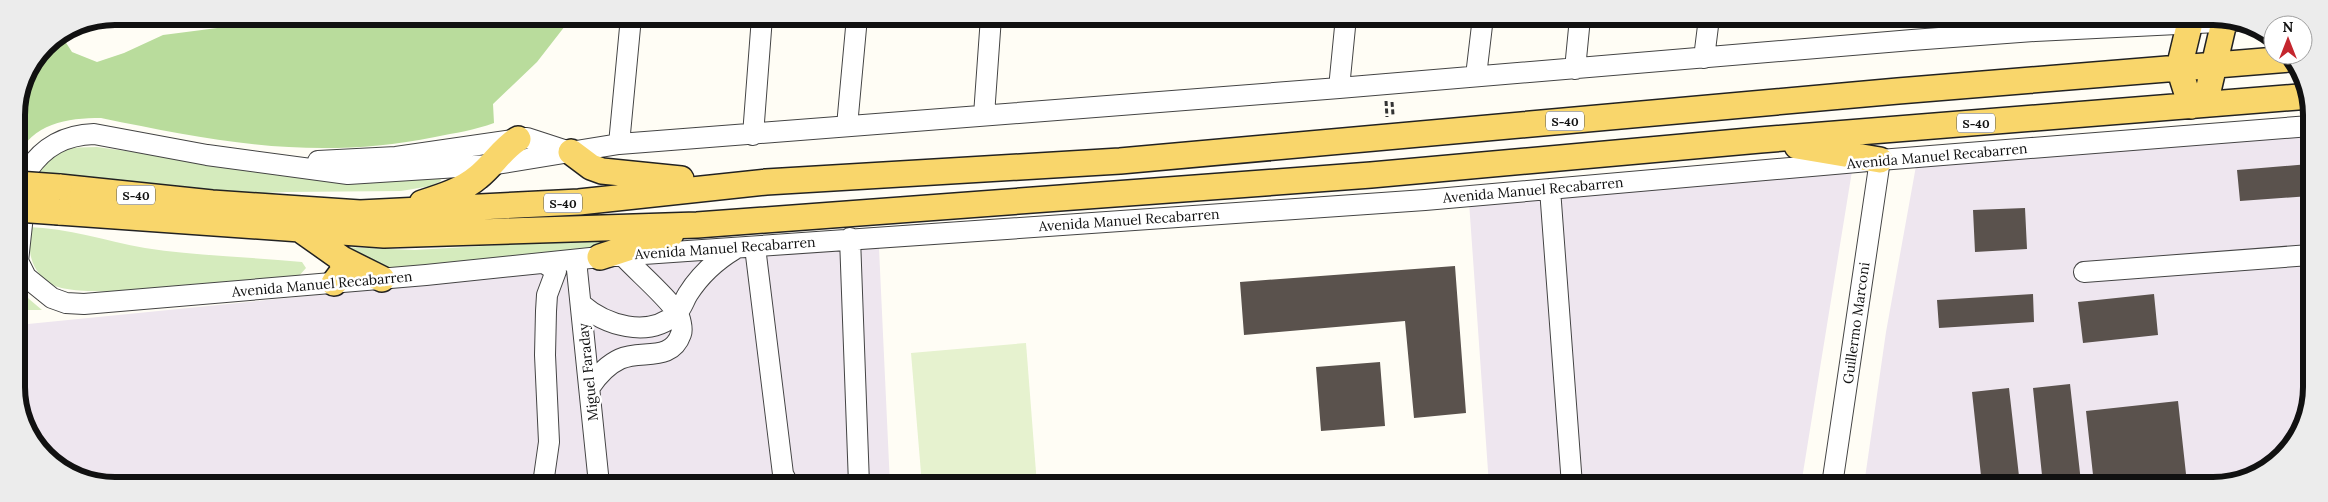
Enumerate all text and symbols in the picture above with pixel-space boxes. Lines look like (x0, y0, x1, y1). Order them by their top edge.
north arrow (2263, 15, 2313, 65)
text: N (2283, 18, 2294, 36)
road number: S-40 (1546, 112, 1584, 130)
road number: S-40 (1957, 114, 1995, 132)
street label: Avenida Manuel Recabarren (1845, 139, 2029, 173)
street label: Avenida Manuel Recabarren (1441, 173, 1625, 207)
road number: S-40 (117, 186, 155, 204)
road number: S-40 (544, 194, 582, 212)
street label: Avenida Manuel Recabarren (1037, 205, 1220, 235)
street label: Avenida Manuel Recabarren (633, 233, 816, 263)
street label: Guillermo Marconi (1839, 261, 1873, 385)
street label: Avenida Manuel Recabarren (230, 267, 414, 301)
street label: Miguel Faraday (574, 322, 602, 422)

